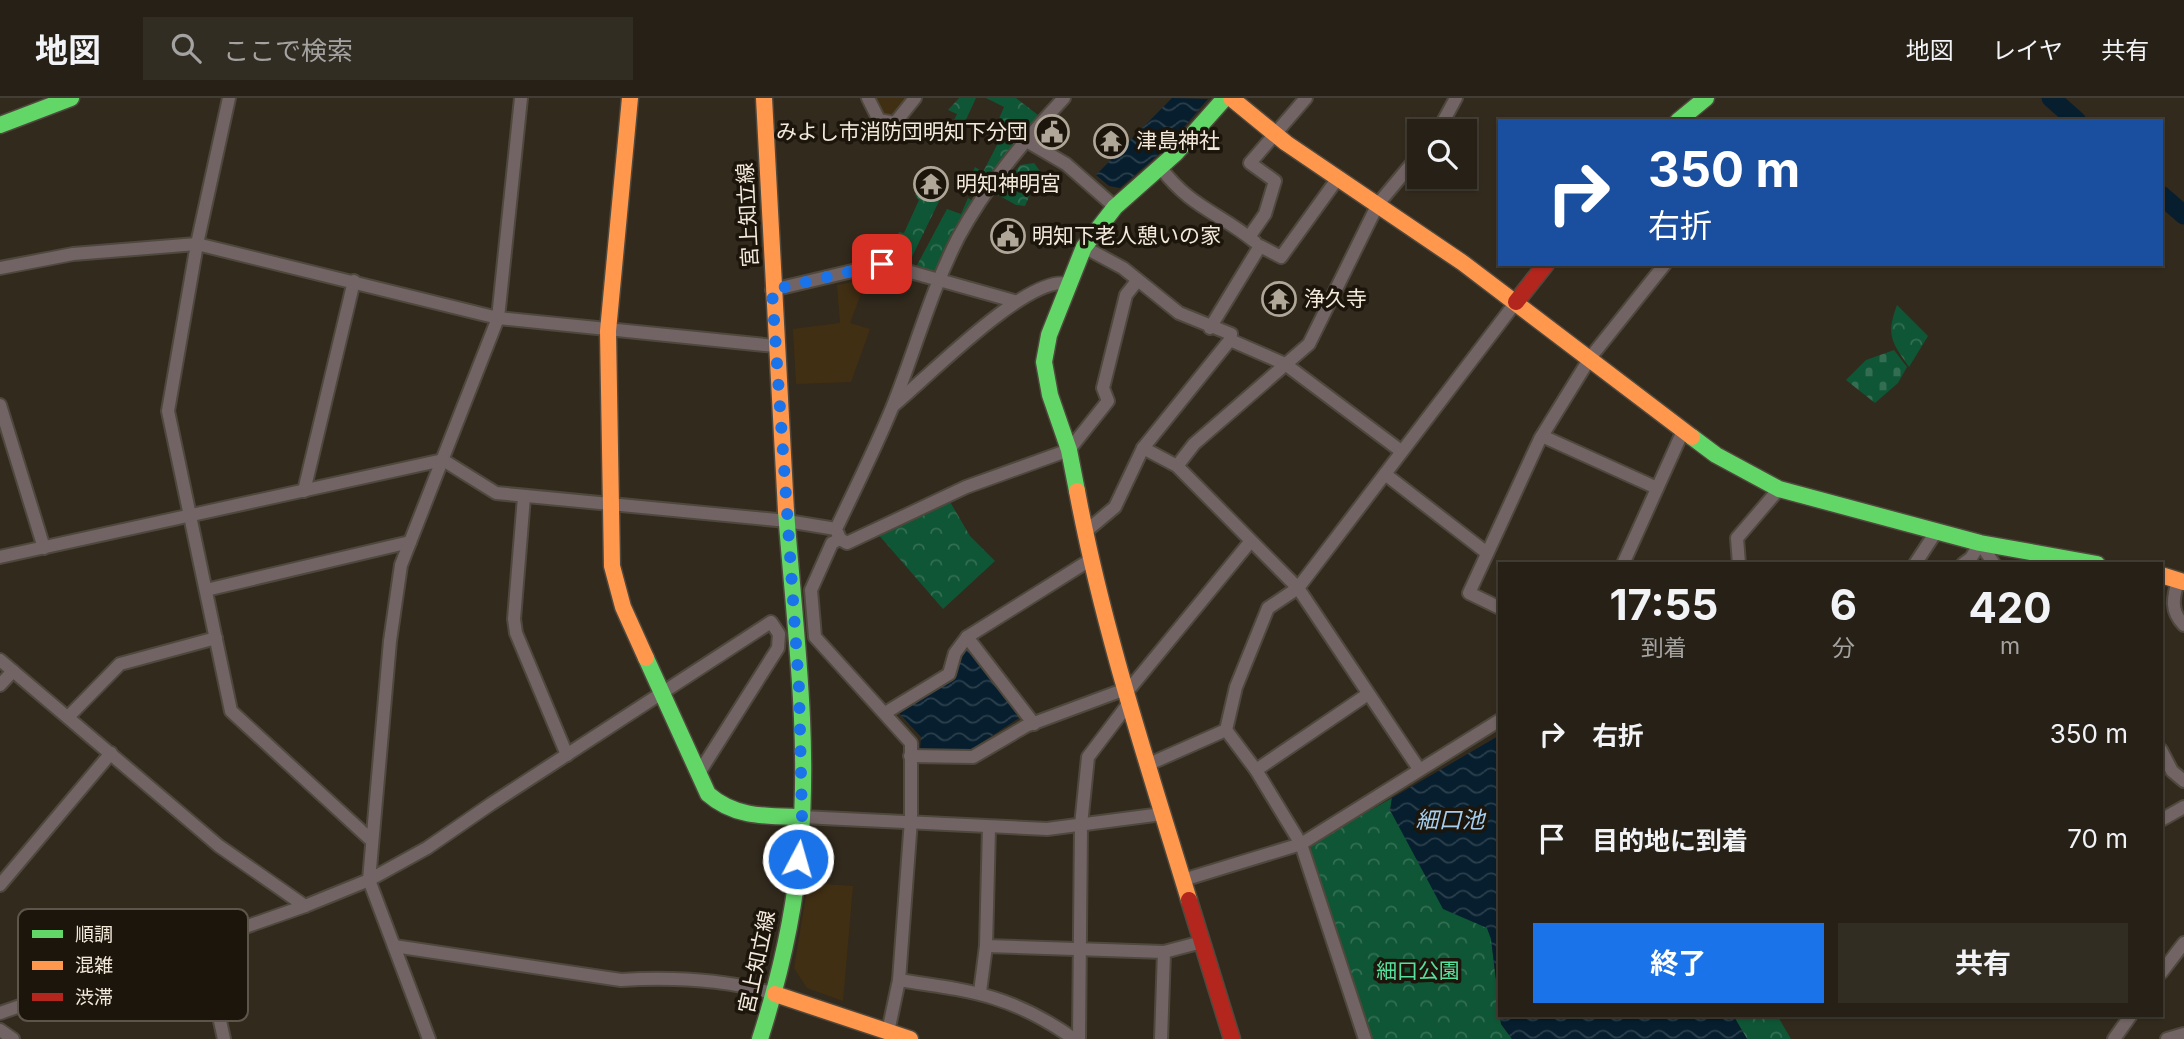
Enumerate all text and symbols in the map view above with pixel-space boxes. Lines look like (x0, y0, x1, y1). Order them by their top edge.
search box (143, 17, 633, 80)
icon: search (167, 29, 205, 67)
text: 地図 (35, 30, 101, 70)
text: ここで検索 (223, 35, 353, 66)
text: 地図 (1906, 36, 1954, 65)
text: レイヤ (1992, 36, 2063, 65)
text: 共有 (2101, 36, 2149, 65)
public building icon: みよし市消防団明知下分団 (1033, 113, 1071, 151)
place label: みよし市消防団明知下分団 (776, 119, 1028, 144)
map controls (1407, 119, 1477, 189)
button: search (1407, 119, 1477, 189)
temple icon: 津島神社 (1092, 122, 1130, 160)
place label: 津島神社 (1136, 128, 1220, 153)
text: 350 m (1648, 140, 1800, 199)
icon: right (1533, 147, 1624, 238)
street label: 宮上知立線 (732, 162, 763, 268)
temple icon: 明知神明宮 (912, 165, 950, 203)
place label: 明知神明宮 (956, 171, 1061, 196)
text: 右折 (1648, 206, 1712, 245)
public building icon: 明知下老人憩いの家 (989, 217, 1027, 255)
place label: 明知下老人憩いの家 (1032, 223, 1221, 248)
pin (852, 234, 912, 294)
icon: arrive (863, 245, 901, 283)
temple icon: 浄久寺 (1260, 280, 1298, 318)
place label: 浄久寺 (1304, 286, 1367, 311)
text: 17:55 (1609, 579, 1718, 630)
text: 6 (1830, 579, 1857, 630)
text: 420 (1968, 582, 2052, 633)
text: m (2000, 632, 2020, 660)
text: 到着 (1641, 634, 1687, 662)
text: 分 (1832, 634, 1855, 662)
icon: right (1533, 715, 1571, 753)
text: 350 m (2050, 718, 2128, 749)
text: 右折 (1592, 720, 1644, 751)
water label: 細口池 (1416, 806, 1487, 834)
icon: arrive (1533, 820, 1571, 858)
position arrow (761, 822, 835, 896)
text: 70 m (2067, 823, 2128, 854)
text: 目的地に到着 (1592, 825, 1748, 856)
street label: 宮上知立線 (733, 908, 780, 1016)
legend (18, 909, 248, 1021)
text: 順調 (75, 923, 113, 946)
button: 終了 (1533, 923, 1824, 1003)
button: 共有 (1838, 923, 2128, 1003)
text: 混雑 (75, 954, 113, 977)
park label: 細口公園 (1376, 958, 1460, 983)
text: 渋滞 (75, 986, 113, 1009)

